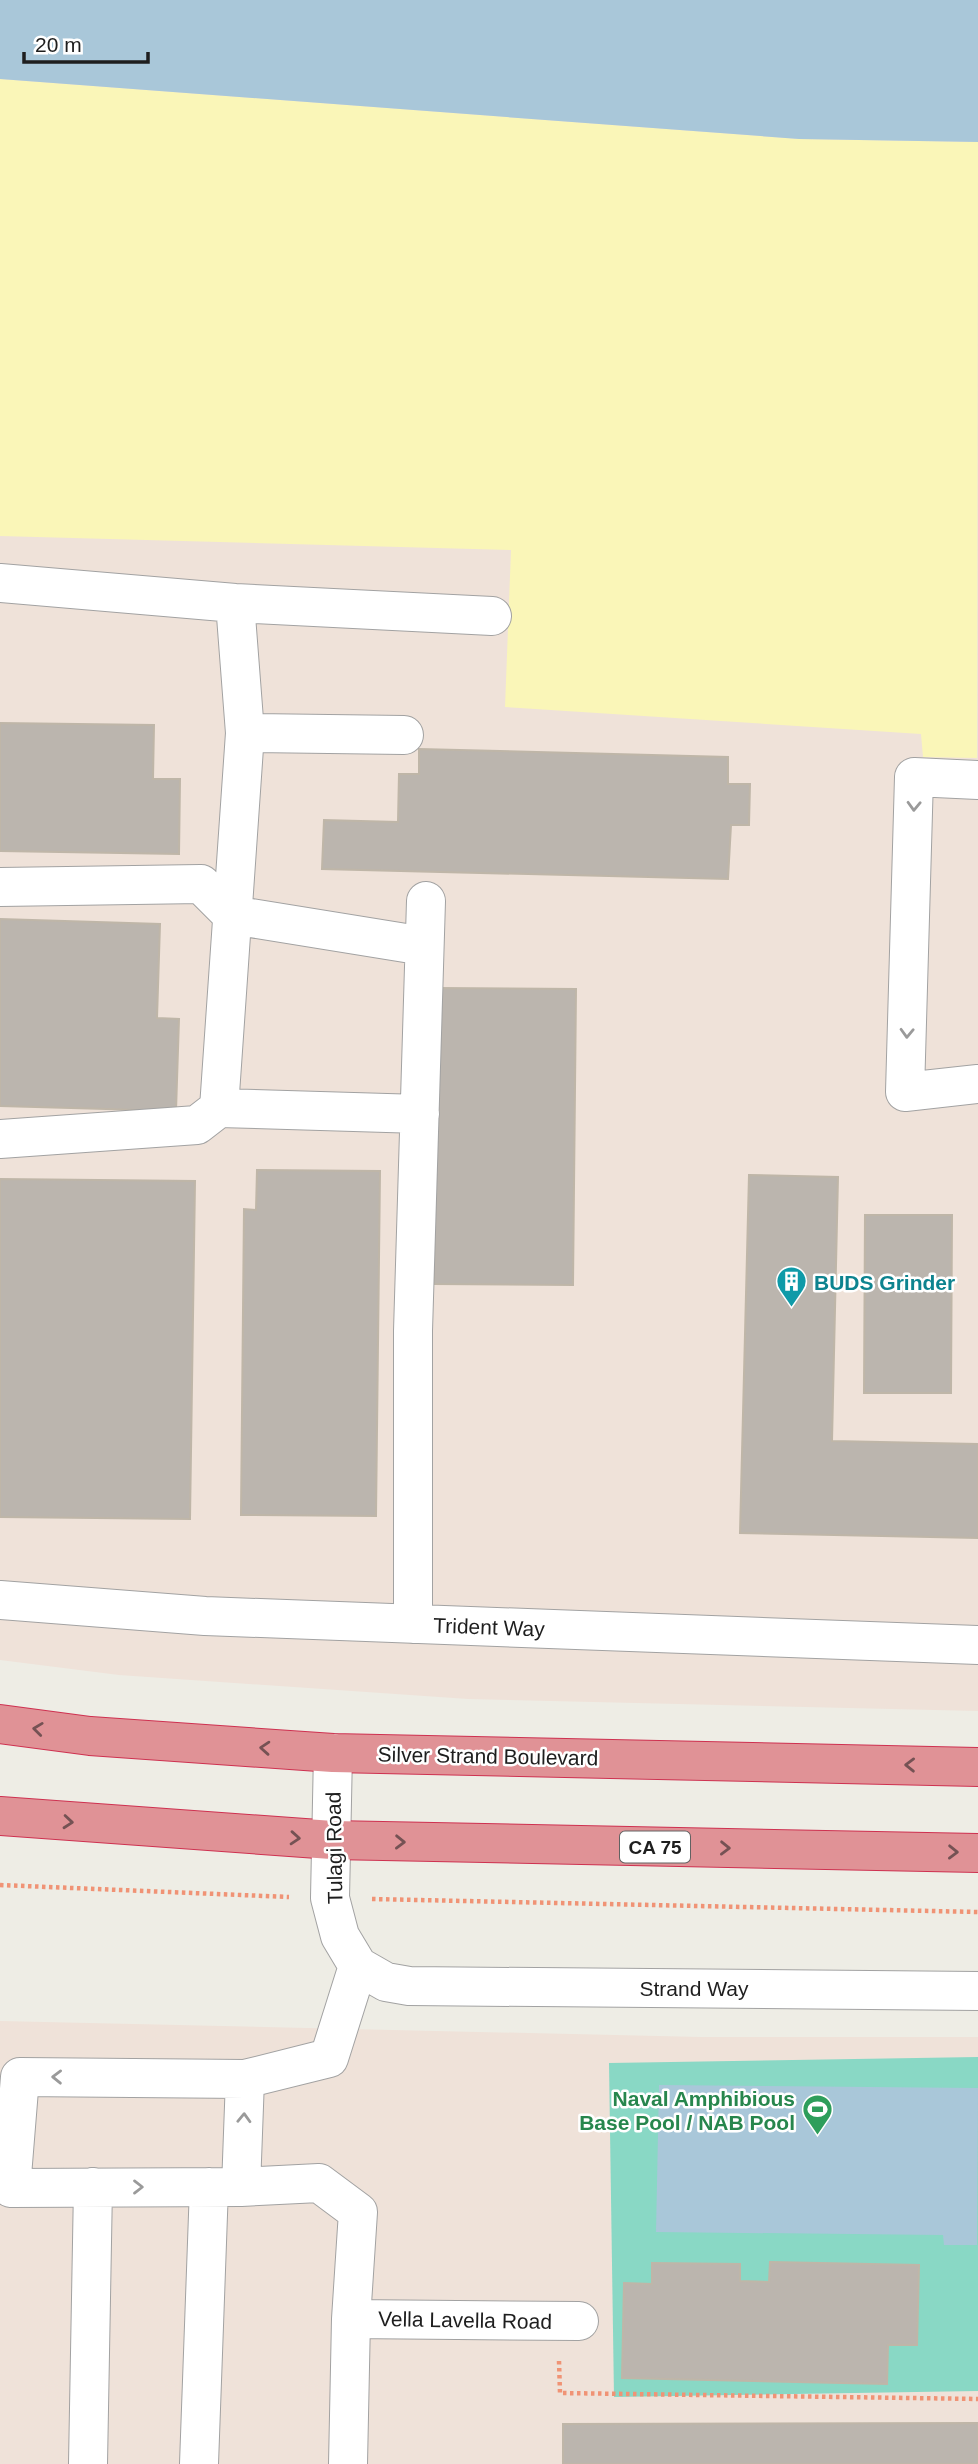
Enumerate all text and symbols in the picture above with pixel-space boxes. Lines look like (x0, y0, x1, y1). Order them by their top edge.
scale bar (24, 21, 149, 65)
text: 20 m (35, 33, 82, 56)
one-way arrow (906, 801, 921, 812)
one-way arrow (899, 1029, 915, 1039)
building icon: BUDS Grinder (774, 1265, 808, 1309)
place label: BUDS Grinder (814, 1271, 955, 1294)
street label: Trident Way (433, 1614, 546, 1640)
one-way arrow (32, 1722, 44, 1737)
one-way arrow (259, 1741, 270, 1756)
street label: Silver Strand Boulevard (378, 1743, 598, 1769)
one-way arrow (904, 1757, 915, 1773)
street label: Tulagi Road (322, 1792, 346, 1904)
one-way arrow (63, 1814, 74, 1829)
one-way arrow (290, 1830, 301, 1845)
road number: CA 75 (620, 1831, 690, 1862)
one-way arrow (395, 1834, 406, 1849)
one-way arrow (721, 1840, 731, 1856)
one-way arrow (948, 1845, 959, 1860)
street label: Strand Way (640, 1977, 749, 2000)
one-way arrow (51, 2069, 62, 2085)
place label: Naval Amphibious Base Pool / NAB Pool (579, 2087, 795, 2134)
sports icon: Naval Amphibious Base Pool / NAB Pool (801, 2093, 835, 2137)
one-way arrow (236, 2113, 251, 2124)
one-way arrow (133, 2179, 144, 2195)
street label: Vella Lavella Road (378, 2307, 552, 2333)

